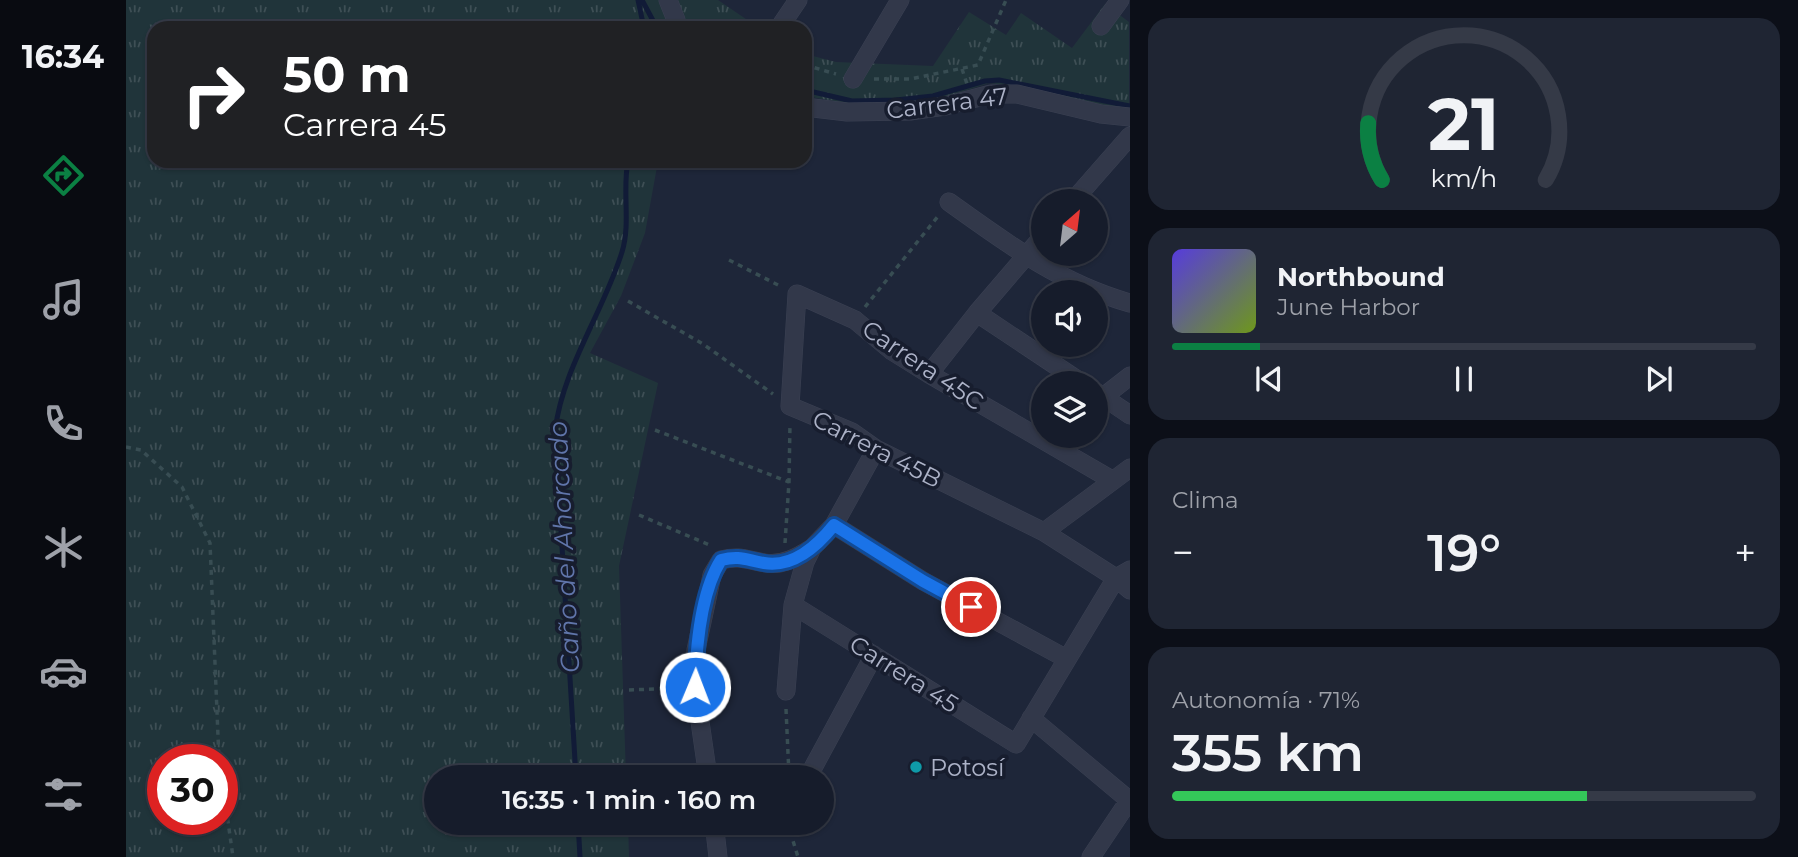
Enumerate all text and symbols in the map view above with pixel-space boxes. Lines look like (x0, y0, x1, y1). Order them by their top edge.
text: 16:34 (22, 37, 104, 76)
text: 50 m (283, 45, 411, 104)
icon: right (168, 49, 259, 140)
text: 21 (1428, 80, 1500, 168)
street label: Carrera 47 (885, 81, 1009, 125)
text: Carrera 45 (283, 105, 447, 144)
icon: directions (39, 151, 88, 200)
text: km/h (1431, 163, 1497, 193)
north arrow (1031, 189, 1108, 266)
map controls (1031, 189, 1108, 448)
text: Northbound (1277, 261, 1445, 293)
icon: music (39, 275, 88, 324)
button: sound (1031, 280, 1108, 357)
text: June Harbor (1277, 293, 1420, 321)
street label: Carrera 45C (857, 314, 989, 416)
icon: previous (1250, 360, 1288, 398)
icon: pause (1445, 360, 1483, 398)
icon: next (1640, 360, 1678, 398)
button: layers (1031, 371, 1108, 448)
icon: phone (39, 399, 88, 448)
street label: Carrera 45B (808, 404, 946, 494)
water label: Caño del Ahorcado (541, 420, 587, 674)
text: Clima (1172, 486, 1239, 514)
text: 19° (1427, 521, 1501, 584)
icon: climate (39, 523, 88, 572)
text: − (1172, 529, 1194, 576)
text: + (1734, 529, 1756, 576)
pin (941, 577, 1001, 637)
icon: arrive (952, 588, 990, 626)
street label: Carrera 45 (844, 629, 964, 719)
icon: car (39, 647, 88, 696)
position arrow (658, 650, 732, 724)
text: Autonomía · 71% (1172, 686, 1360, 714)
text: 355 km (1172, 721, 1364, 784)
speed limit sign: 30 (147, 744, 238, 835)
place label: Potosí (930, 753, 1006, 782)
marker: Potosí (908, 759, 924, 775)
icon: filters (39, 770, 88, 819)
text: 16:35 · 1 min · 160 m (502, 784, 756, 816)

